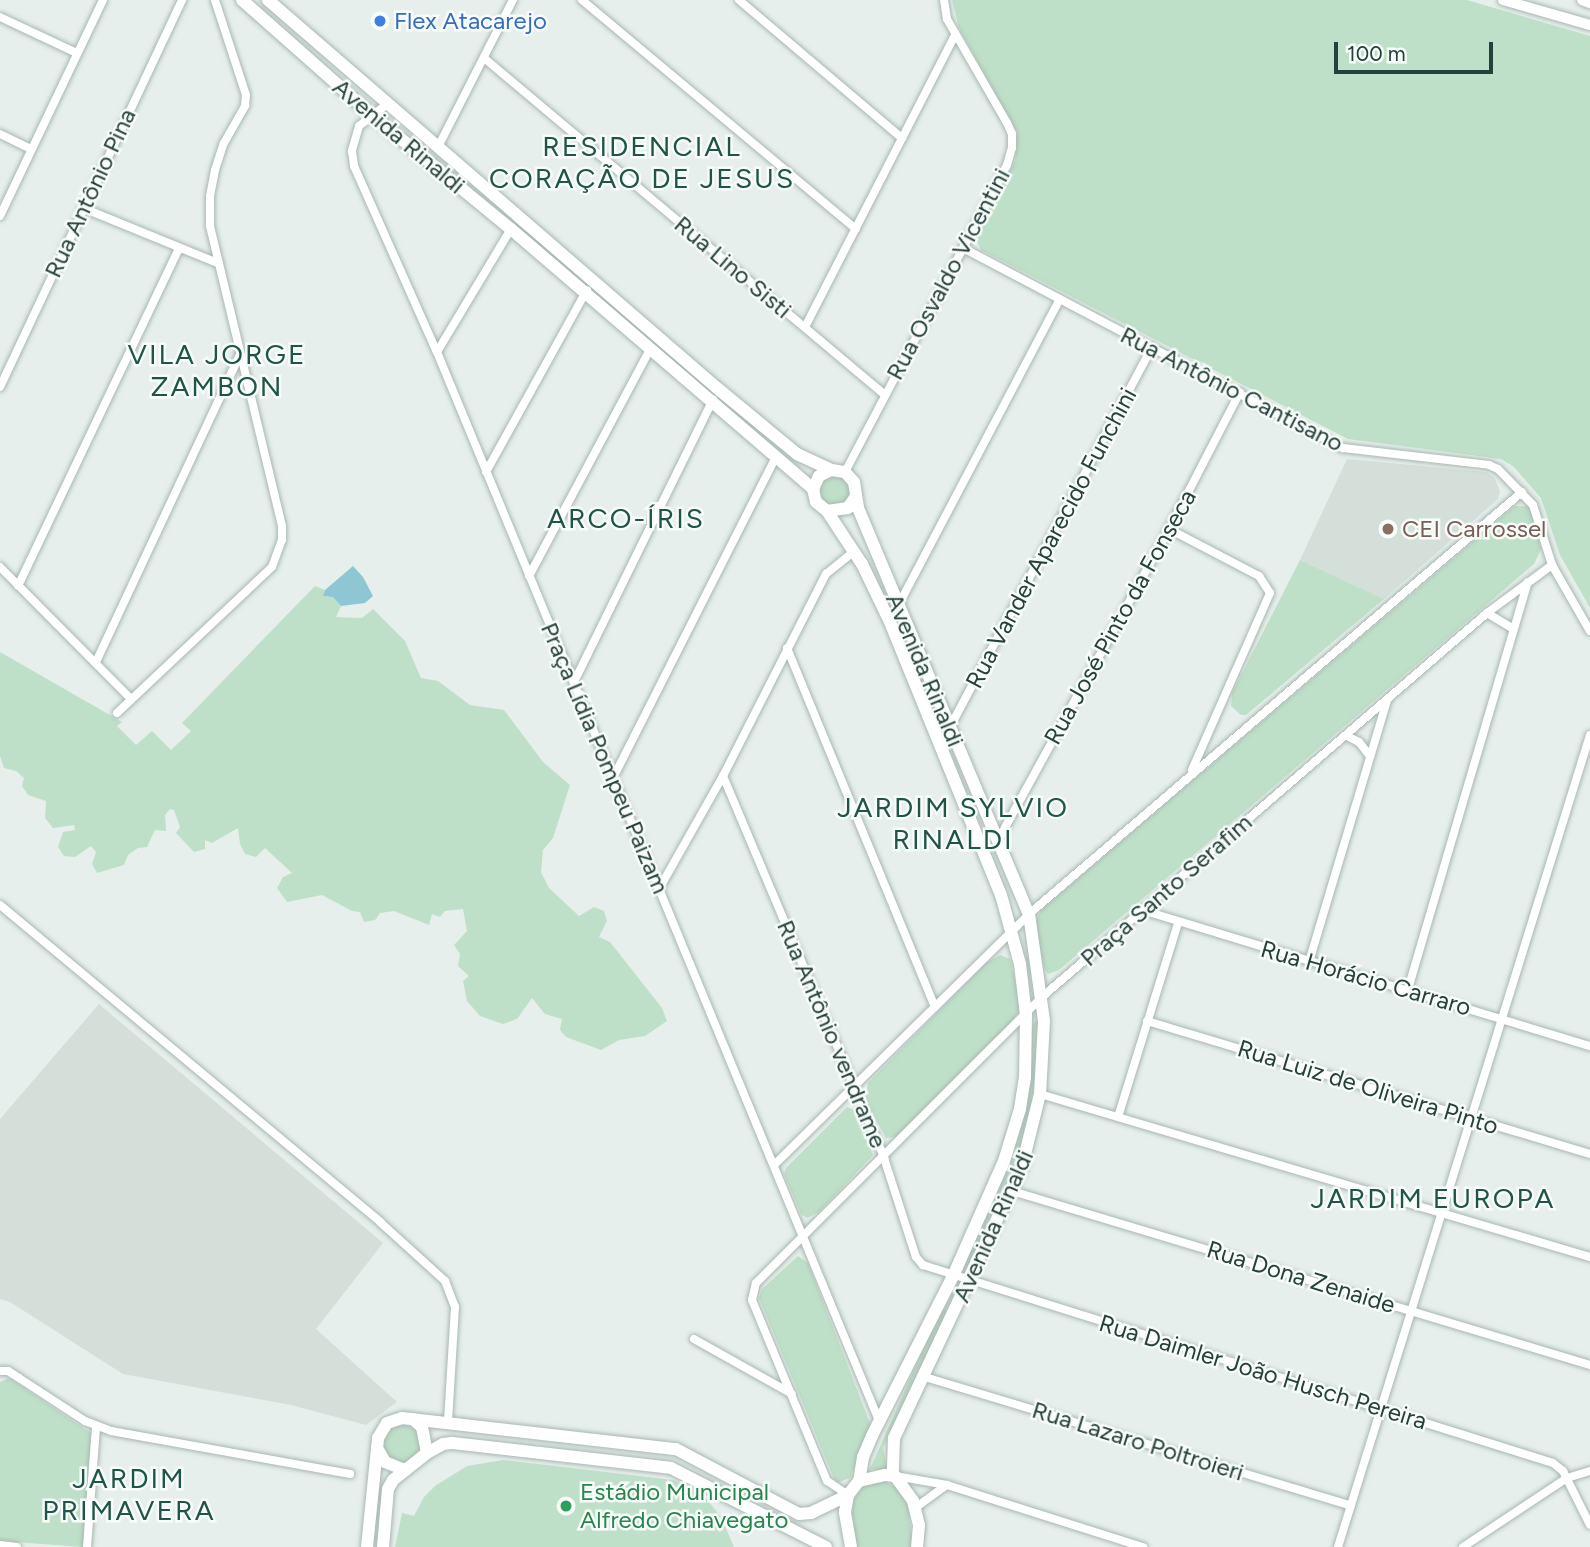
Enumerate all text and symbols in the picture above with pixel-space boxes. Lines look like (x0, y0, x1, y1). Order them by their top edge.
place label: Flex Atacarejo (394, 7, 547, 35)
marker: Flex Atacarejo (372, 13, 388, 29)
scale bar (1338, 28, 1497, 72)
text: 100 m (1347, 41, 1406, 66)
street label: Avenida Rinaldi (327, 72, 471, 200)
street label: Rua Antônio Pina (38, 104, 142, 282)
district label: RESIDENCIAL CORAÇÃO DE JESUS (491, 129, 793, 195)
street label: Rua Osvaldo Vicentini (880, 163, 1016, 385)
street label: Rua Lino Sisti (669, 210, 797, 324)
street label: Rua Antônio Cantisano (1116, 320, 1348, 458)
district label: VILA JORGE ZAMBON (129, 337, 305, 403)
street label: Rua Vander Aparecido Funchini (959, 383, 1143, 693)
street label: Rua José Pinto da Fonseca (1038, 485, 1202, 749)
district label: ARCO-ÍRIS (548, 501, 704, 535)
place label: CEI Carrossel (1402, 515, 1546, 543)
marker: CEI Carrossel (1380, 521, 1396, 537)
street label: Avenida Rinaldi (880, 589, 970, 751)
street label: Praça Lídia Pompeu Paizam (535, 618, 675, 898)
district label: JARDIM SYLVIO RINALDI (839, 790, 1067, 856)
street label: Praça Santo Serafim (1074, 808, 1258, 972)
street label: Rua Antônio vendrame (771, 916, 893, 1152)
street label: Rua Horácio Carraro (1258, 934, 1474, 1022)
street label: Rua Luiz de Oliveira Pinto (1234, 1034, 1502, 1140)
street label: Avenida Rinaldi (947, 1145, 1039, 1307)
district label: JARDIM EUROPA (1312, 1181, 1554, 1215)
street label: Rua Dona Zenaide (1203, 1235, 1399, 1319)
street label: Rua Daimler João Husch Pereira (1096, 1308, 1430, 1436)
street label: Rua Lazaro Poltroieri (1029, 1395, 1247, 1487)
district label: JARDIM PRIMAVERA (43, 1461, 215, 1527)
place label: Estádio Municipal Alfredo Chiavegato (580, 1478, 788, 1534)
marker: Estádio Municipal Alfredo Chiavegato (558, 1498, 574, 1514)

